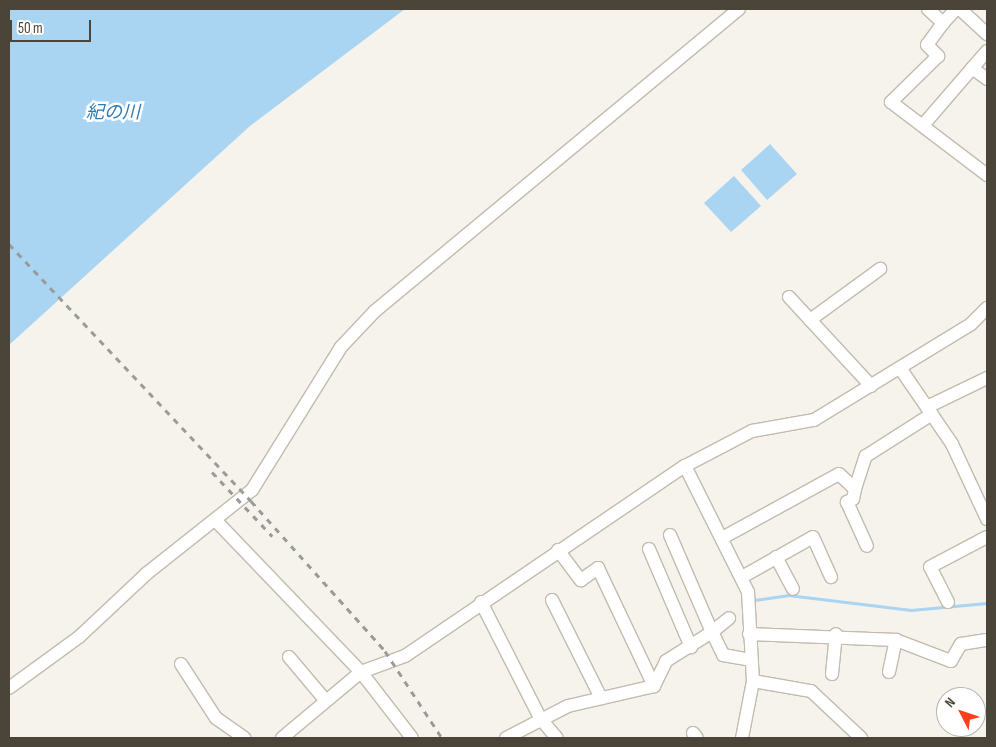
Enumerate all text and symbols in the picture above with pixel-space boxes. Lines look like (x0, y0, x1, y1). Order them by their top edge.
scale bar (12, 10, 94, 42)
text: 50 m (18, 19, 43, 38)
water label: 紀の川 (86, 102, 140, 124)
north arrow (936, 687, 986, 737)
text: N (941, 694, 959, 711)

